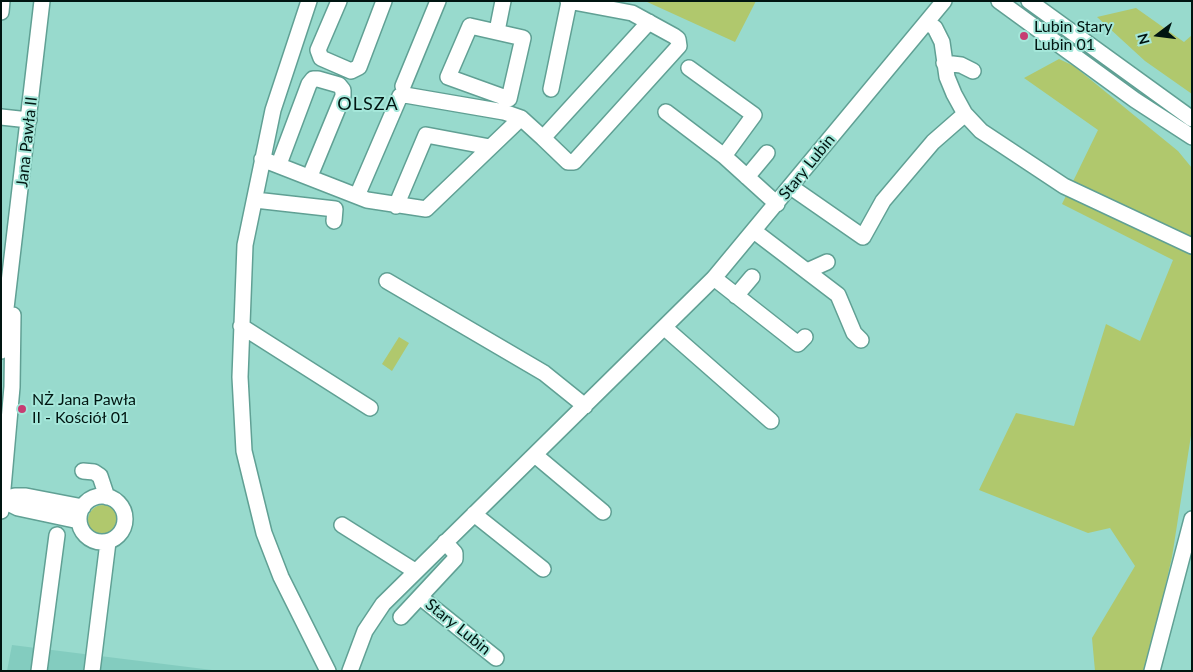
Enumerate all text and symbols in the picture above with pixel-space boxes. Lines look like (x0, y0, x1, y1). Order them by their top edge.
north arrow (1133, 10, 1183, 60)
place label: Lubin Stary Lubin 01 (1034, 17, 1113, 55)
marker: Lubin Stary Lubin 01 (1018, 30, 1030, 42)
text: N (1133, 32, 1153, 46)
district label: OLSZA (337, 93, 399, 115)
street label: Jana Pawła II (13, 96, 41, 188)
street label: Stary Lubin (775, 130, 839, 204)
place label: NŻ Jana Pawła II - Kościół 01 (32, 390, 136, 428)
marker: NŻ Jana Pawła II - Kościół 01 (16, 403, 28, 415)
street label: Stary Lubin (421, 595, 495, 659)

